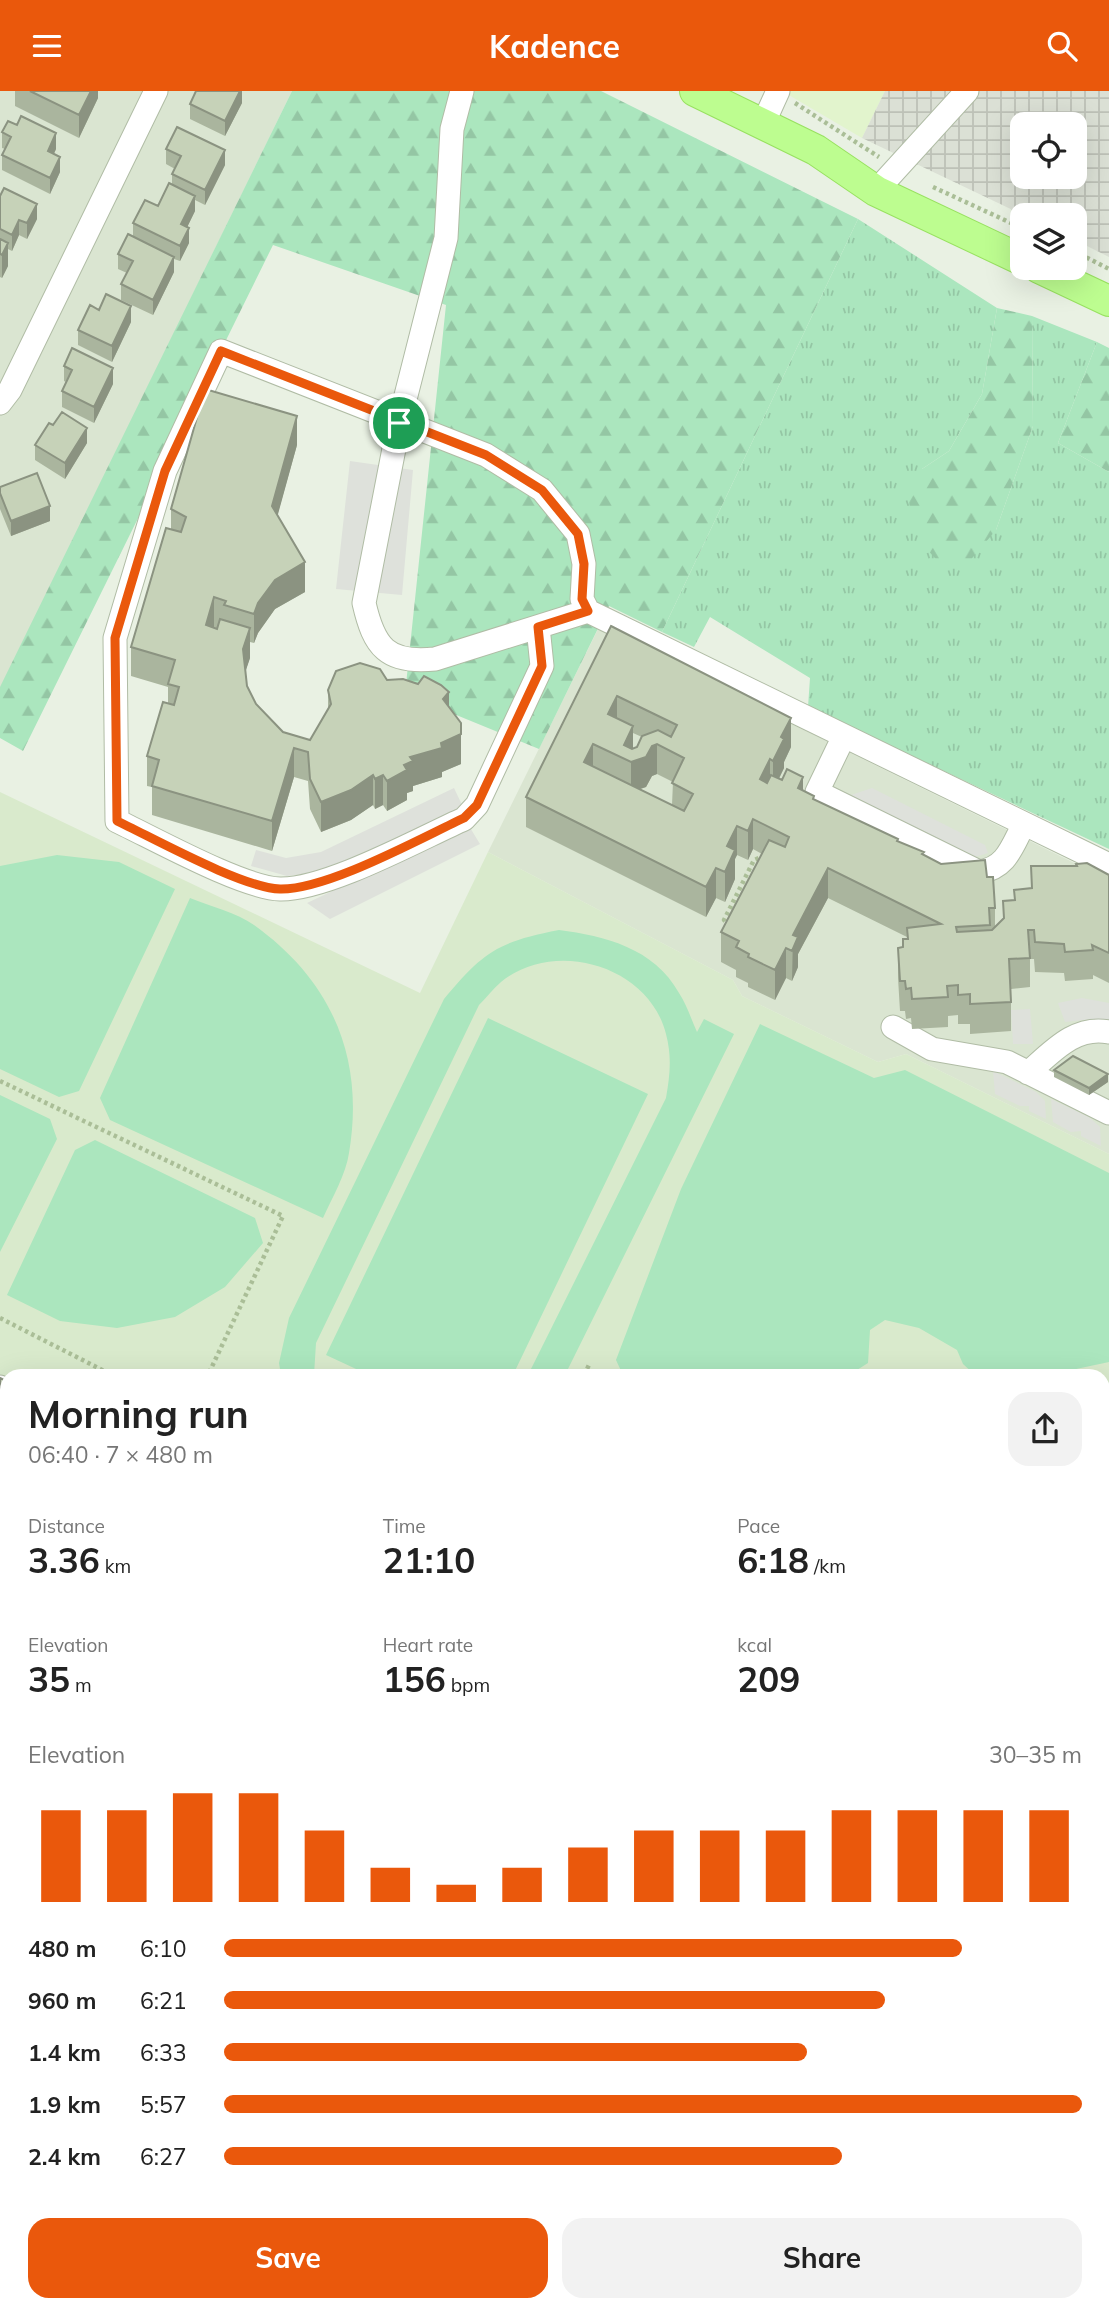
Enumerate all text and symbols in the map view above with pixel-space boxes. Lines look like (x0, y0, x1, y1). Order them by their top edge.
text: Kadence (489, 26, 620, 66)
icon: menu (28, 27, 66, 65)
icon: search (1043, 27, 1081, 65)
map controls (1010, 112, 1087, 280)
button: locate (1010, 112, 1087, 189)
button: layers (1010, 203, 1087, 280)
pin (369, 393, 429, 453)
icon: arrive (380, 404, 418, 442)
text: Morning run (28, 1390, 249, 1438)
button: share (1008, 1392, 1082, 1466)
text: 06:40 · 7 × 480 m (28, 1440, 213, 1469)
text: Distance (28, 1514, 105, 1538)
text: Time (383, 1514, 426, 1538)
text: Pace (737, 1514, 780, 1538)
text: 3.36 (28, 1538, 100, 1582)
text: 21:10 (383, 1538, 475, 1582)
text: 6:18 (737, 1538, 809, 1582)
text: km (100, 1554, 131, 1578)
text: /km (809, 1554, 846, 1578)
text: Elevation (28, 1633, 108, 1657)
text: Heart rate (383, 1633, 473, 1657)
text: kcal (737, 1633, 772, 1657)
text: 35 (28, 1657, 70, 1701)
text: 156 (383, 1657, 446, 1701)
text: 209 (737, 1657, 800, 1701)
text: m (70, 1673, 92, 1697)
text: bpm (446, 1673, 490, 1697)
text: Elevation (28, 1740, 125, 1769)
text: 30–35 m (989, 1740, 1082, 1769)
text: 480 m (28, 1934, 96, 1963)
text: 6:10 (140, 1934, 187, 1963)
text: 960 m (28, 1986, 96, 2015)
text: 6:21 (140, 1986, 187, 2015)
text: 1.4 km (28, 2038, 101, 2067)
text: 6:33 (140, 2038, 187, 2067)
text: 1.9 km (28, 2090, 101, 2119)
text: 5:57 (140, 2090, 187, 2119)
text: 2.4 km (28, 2142, 101, 2171)
text: 6:27 (140, 2142, 187, 2171)
button: Save (28, 2218, 548, 2298)
button: Share (562, 2218, 1082, 2298)

